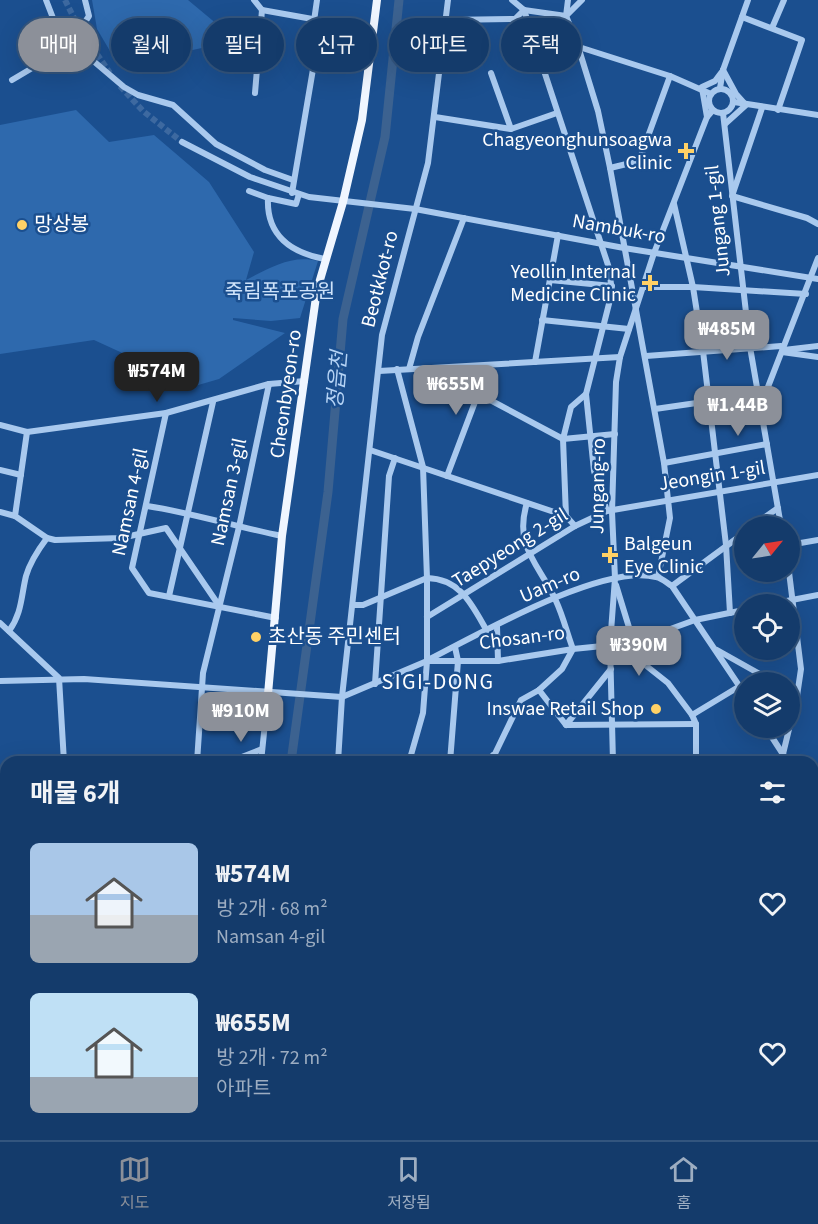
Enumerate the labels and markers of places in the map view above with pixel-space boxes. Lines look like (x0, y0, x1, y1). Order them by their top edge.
place label: Chagyeonghunsoagwa Clinic (482, 126, 672, 177)
marker: Chagyeonghunsoagwa Clinic (677, 142, 695, 160)
place label: 망상봉 (34, 211, 89, 239)
marker: 망상봉 (15, 218, 29, 232)
place label: Yeollin Internal Medicine Clinic (510, 258, 636, 309)
marker: Yeollin Internal Medicine Clinic (641, 274, 659, 292)
pin: ₩485M (685, 310, 769, 361)
pin: ₩574M (115, 352, 199, 403)
pin: ₩655M (414, 365, 498, 416)
pin: ₩1.44B (689, 386, 787, 437)
place label: Balgeun Eye Clinic (624, 530, 704, 581)
marker: Balgeun Eye Clinic (601, 546, 619, 564)
place label: 초산동 주민센터 (268, 623, 401, 651)
pin: ₩390M (597, 626, 681, 677)
marker: 초산동 주민센터 (249, 630, 263, 644)
pin: ₩910M (199, 692, 283, 743)
place label: Inswae Retail Shop (486, 695, 644, 723)
marker: Inswae Retail Shop (649, 702, 663, 716)

